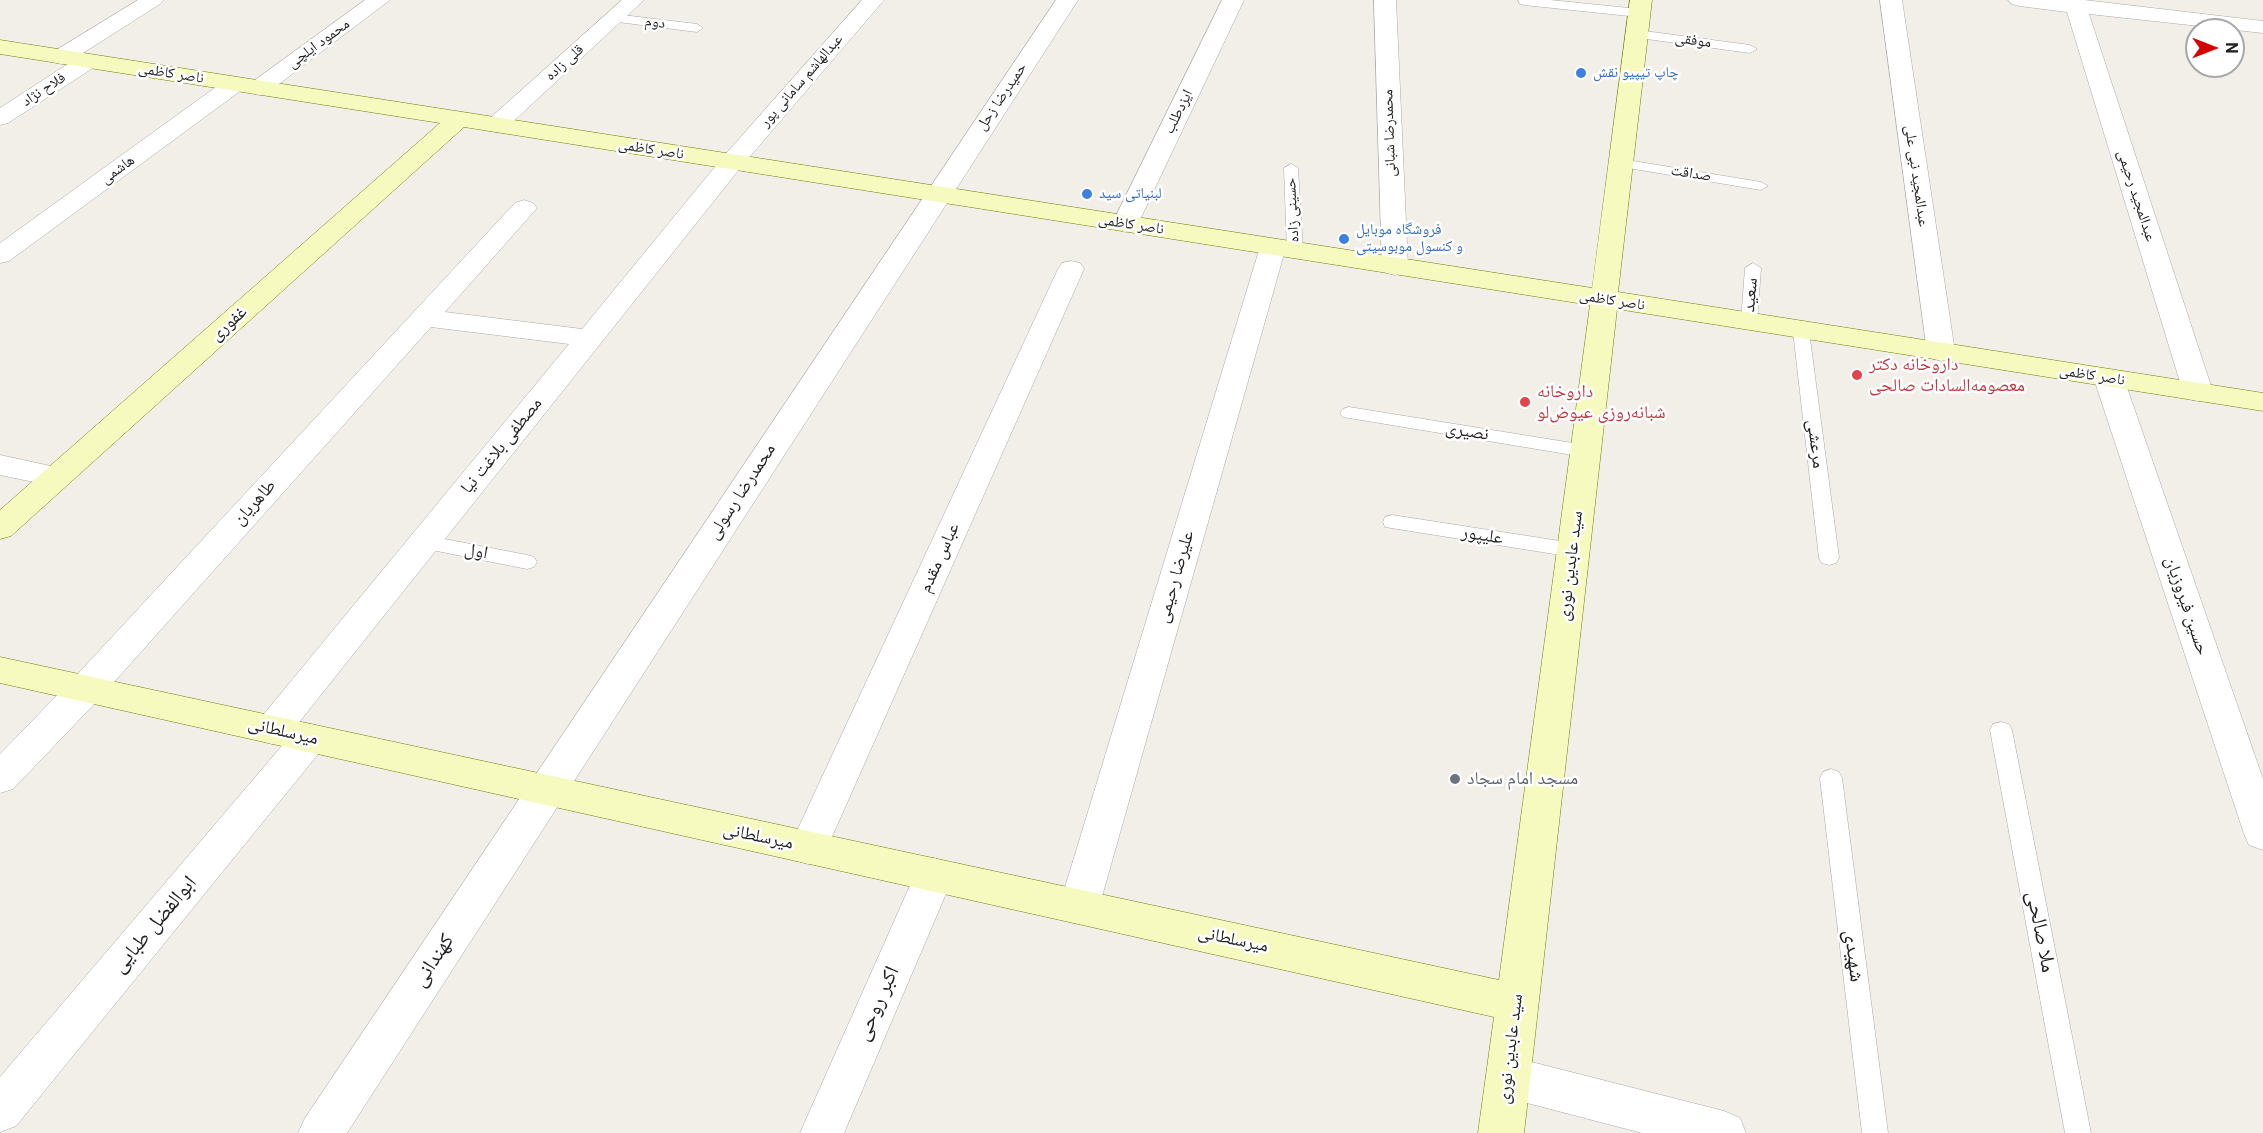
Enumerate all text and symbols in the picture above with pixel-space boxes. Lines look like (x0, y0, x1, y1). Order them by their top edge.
street label: دوم (644, 13, 666, 33)
street label: محمود ایلچی (284, 15, 354, 73)
north arrow (2185, 18, 2245, 78)
street label: موفقی (1674, 30, 1712, 52)
street label: عبدالهاشم سامانی پور (757, 31, 847, 131)
street label: قلی زاده (542, 41, 588, 85)
text: N (2222, 42, 2241, 54)
street label: ناصر کاظمی (137, 60, 205, 88)
street label: حمیدرضا زحل (973, 60, 1031, 134)
place label: چاپ تیپیو نقش (1593, 64, 1679, 82)
marker: چاپ تیپیو نقش (1574, 66, 1588, 80)
street label: فلاح نژاد (19, 69, 69, 111)
street label: ایزدطلب (1161, 87, 1197, 137)
street label: محمدرضا شبانی (1379, 89, 1401, 177)
street label: عبدالمجید نبی علی (1900, 124, 1932, 228)
street label: ناصر کاظمی (617, 136, 685, 164)
street label: عبدالمجید رحیمی (2113, 148, 2159, 244)
street label: هاشمی (97, 152, 139, 188)
street label: صداقت (1669, 162, 1713, 186)
street label: حسینی زاده (1282, 177, 1304, 243)
place label: لبنیاتی سید (1099, 185, 1162, 203)
marker: لبنیاتی سید (1080, 187, 1094, 201)
street label: ناصر کاظمی (1097, 211, 1165, 239)
place label: فروشگاه موبایل و کنسول موبوسیتی (1356, 221, 1463, 256)
marker: فروشگاه موبایل و کنسول موبوسیتی (1337, 232, 1351, 246)
street label: سعید (1739, 277, 1763, 313)
street label: ناصر کاظمی (1578, 287, 1646, 315)
street label: غفوری (206, 302, 252, 346)
place label: داروخانه دکتر معصومه‌السادات صالحی (1869, 354, 2025, 397)
street label: ناصر کاظمی (2058, 362, 2126, 390)
marker: داروخانه دکتر معصومه‌السادات صالحی (1850, 368, 1864, 382)
place label: داروخانه شبانه‌روزی عیوض‌لو (1537, 381, 1666, 424)
street label: مصطفی بلاغت نیا (457, 394, 547, 498)
marker: داروخانه شبانه‌روزی عیوض‌لو (1518, 395, 1532, 409)
street label: نصیری (1444, 418, 1490, 446)
street label: مرعشی (1801, 418, 1829, 470)
street label: محمدرضا رسولی (703, 440, 781, 544)
street label: طاهریان (229, 476, 281, 530)
street label: سید عابدین نوری (1554, 510, 1588, 622)
street label: عباس مقدم (915, 520, 965, 596)
street label: علیپور (1460, 522, 1504, 550)
street label: علیرضا رحیمی (1153, 528, 1199, 626)
street label: اول (462, 539, 490, 565)
street label: حسین فیروزیان (2159, 554, 2213, 658)
street label: میرسلطانی (246, 713, 320, 751)
place label: مسجد امام سجاد (1467, 768, 1578, 790)
marker: مسجد امام سجاد (1448, 772, 1462, 786)
street label: میرسلطانی (721, 819, 795, 855)
street label: ابوالفضل طبایی (107, 871, 203, 979)
street label: ملا صالحی (2020, 889, 2060, 975)
street label: میرسلطانی (1196, 922, 1270, 958)
street label: شهیدی (1837, 929, 1869, 983)
street label: کهندانی (408, 930, 460, 992)
street label: اکبر روحی (850, 963, 906, 1045)
street label: سید عابدین نوری (1494, 993, 1528, 1105)

